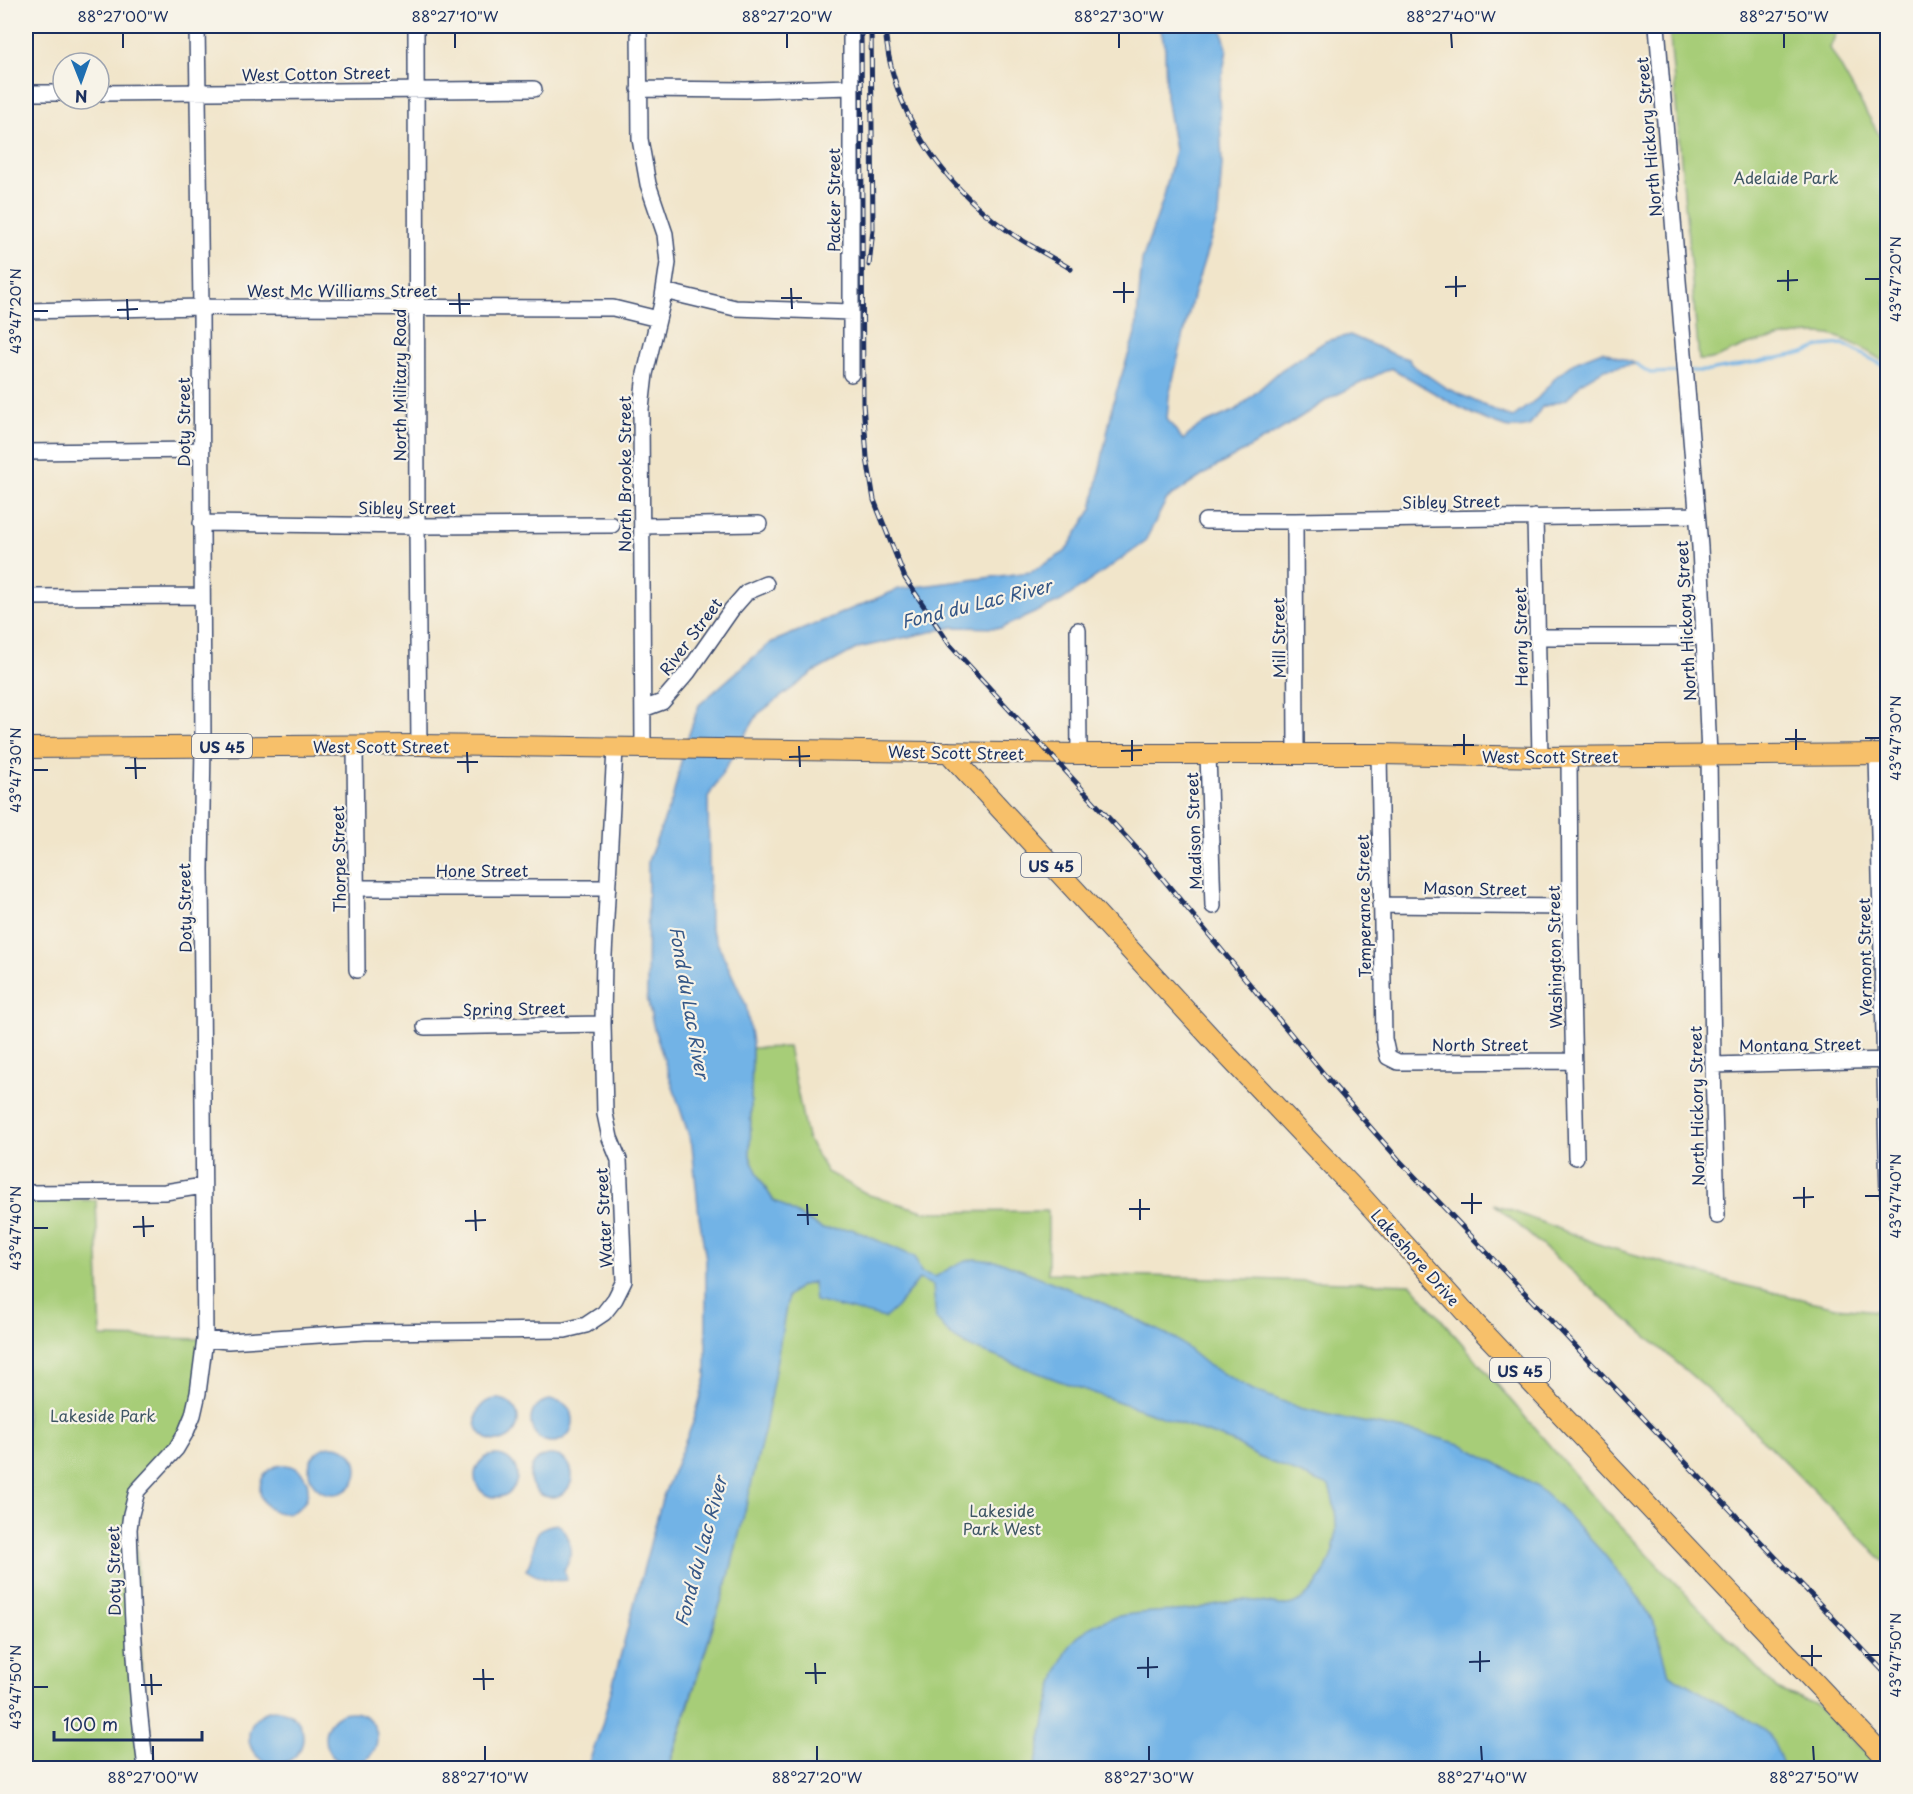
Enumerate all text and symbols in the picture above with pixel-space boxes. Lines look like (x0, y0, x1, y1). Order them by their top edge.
text: 88°27'00"W (78, 4, 169, 27)
text: 88°27'10"W (412, 4, 499, 27)
text: 88°27'20"W (742, 4, 833, 27)
text: 88°27'30"W (1074, 4, 1165, 27)
text: 88°27'40"W (1406, 4, 1496, 27)
text: 88°27'50"W (1739, 4, 1829, 27)
north arrow (51, 51, 111, 111)
street label: North Hickory Street (1629, 56, 1667, 218)
street label: West Cotton Street (241, 60, 391, 86)
text: N (75, 85, 88, 109)
street label: Packer Street (821, 148, 845, 252)
park label: Adelaide Park (1733, 165, 1839, 189)
text: 43°47'20"N (1883, 236, 1906, 322)
text: 43°47'20"N (3, 268, 26, 354)
street label: West Mc Williams Street (247, 278, 438, 302)
street label: North Military Road (387, 308, 411, 462)
street label: Doty Street (171, 377, 195, 467)
street label: North Brooke Street (612, 395, 636, 552)
street label: Sibley Street (1402, 488, 1501, 514)
street label: Sibley Street (358, 495, 456, 519)
street label: North Hickory Street (1669, 540, 1701, 702)
water label: Fond du Lac River (898, 571, 1056, 635)
street label: Henry Street (1507, 587, 1533, 687)
street label: River Street (653, 592, 728, 680)
street label: Mill Street (1265, 597, 1291, 679)
text: 43°47'30"N (1883, 695, 1906, 781)
text: 43°47'30"N (3, 727, 26, 813)
road number: US 45 (192, 734, 252, 758)
street label: West Scott Street (313, 734, 450, 758)
street label: West Scott Street (888, 739, 1025, 765)
street label: West Scott Street (1482, 744, 1619, 768)
street label: Madison Street (1179, 771, 1207, 890)
street label: Thorpe Street (325, 805, 351, 913)
street label: Temperance Street (1350, 834, 1376, 978)
road number: US 45 (1021, 853, 1081, 877)
street label: Hone Street (436, 858, 529, 882)
street label: Doty Street (171, 863, 197, 953)
street label: Mason Street (1423, 875, 1528, 901)
street label: Washington Street (1541, 885, 1567, 1029)
street label: Vermont Street (1851, 898, 1877, 1016)
water label: Fond du Lac River (663, 924, 717, 1082)
street label: Spring Street (462, 995, 566, 1021)
street label: North Hickory Street (1683, 1025, 1709, 1186)
street label: Montana Street (1739, 1031, 1862, 1057)
street label: North Street (1432, 1032, 1529, 1056)
text: 43°47'40"N (1883, 1153, 1906, 1239)
street label: Water Street (588, 1167, 618, 1269)
text: 43°47'40"N (3, 1185, 26, 1271)
street label: Lakeshore Drive (1366, 1203, 1466, 1311)
road number: US 45 (1490, 1358, 1550, 1382)
park label: Lakeside Park (50, 1403, 156, 1427)
water label: Fond du Lac River (667, 1471, 734, 1629)
park label: Lakeside Park West (963, 1498, 1041, 1540)
street label: Doty Street (100, 1526, 126, 1616)
text: 43°47'50"N (1883, 1613, 1906, 1697)
text: 43°47'50"N (3, 1645, 26, 1729)
scale bar (54, 1704, 202, 1742)
text: 100 m (63, 1710, 118, 1737)
text: 88°27'00"W (108, 1765, 199, 1788)
text: 88°27'10"W (442, 1765, 529, 1788)
text: 88°27'20"W (772, 1765, 863, 1788)
text: 88°27'30"W (1104, 1765, 1195, 1788)
text: 88°27'40"W (1437, 1765, 1527, 1788)
text: 88°27'50"W (1769, 1765, 1859, 1788)

